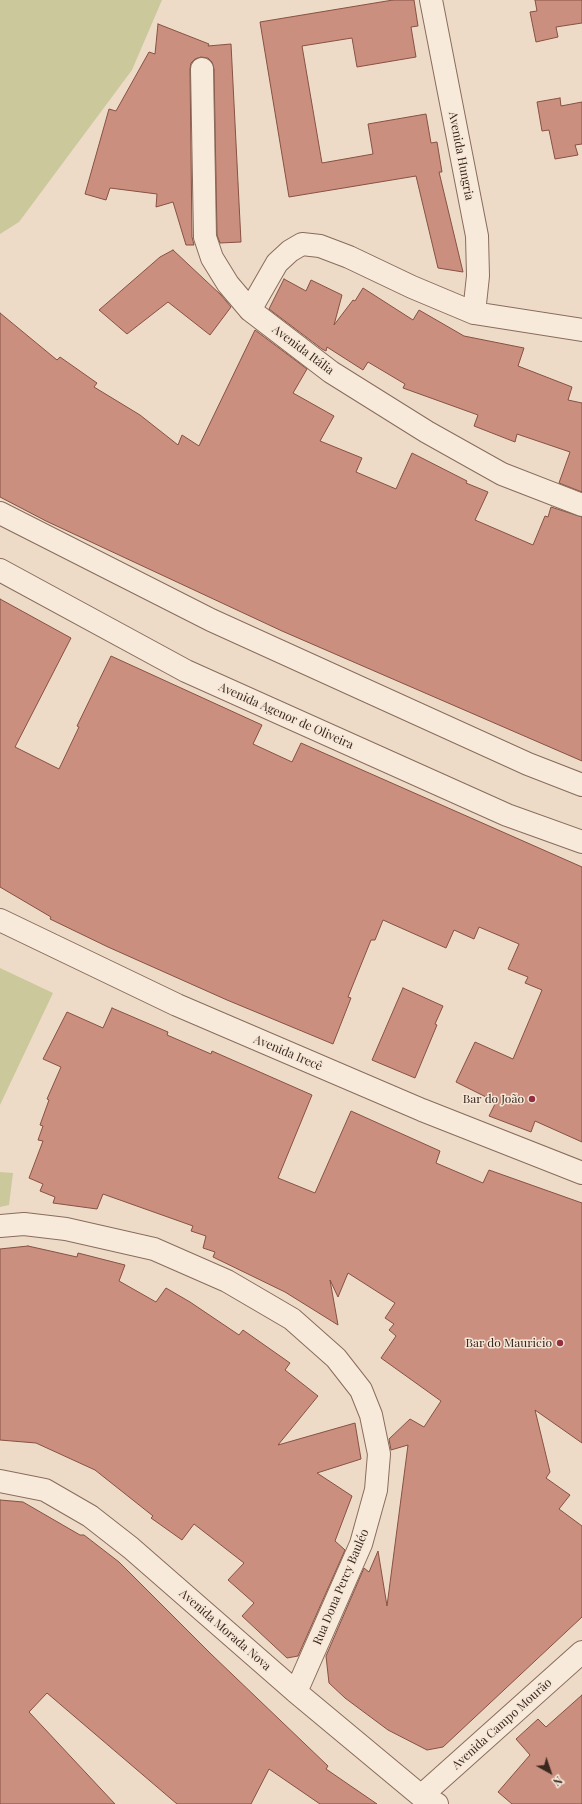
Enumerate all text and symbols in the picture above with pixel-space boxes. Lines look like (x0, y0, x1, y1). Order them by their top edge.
street label: Avenida Hungria (445, 110, 477, 202)
street label: Avenida Itália (269, 322, 337, 378)
street label: Avenida Agenor de Oliveira (216, 680, 356, 752)
street label: Avenida Irecê (252, 1032, 324, 1074)
place label: Bar do João (463, 1092, 524, 1106)
marker: Bar do João (527, 1094, 537, 1104)
place label: Bar do Mauricio (466, 1336, 552, 1350)
marker: Bar do Mauricio (555, 1338, 565, 1348)
street label: Rua Dona Percy Bauléo (310, 1527, 372, 1647)
street label: Avenida Morada Nova (176, 1586, 274, 1674)
street label: Avenida Campo Mourão (449, 1675, 555, 1773)
north arrow (530, 1752, 570, 1792)
text: N (550, 1773, 566, 1790)

